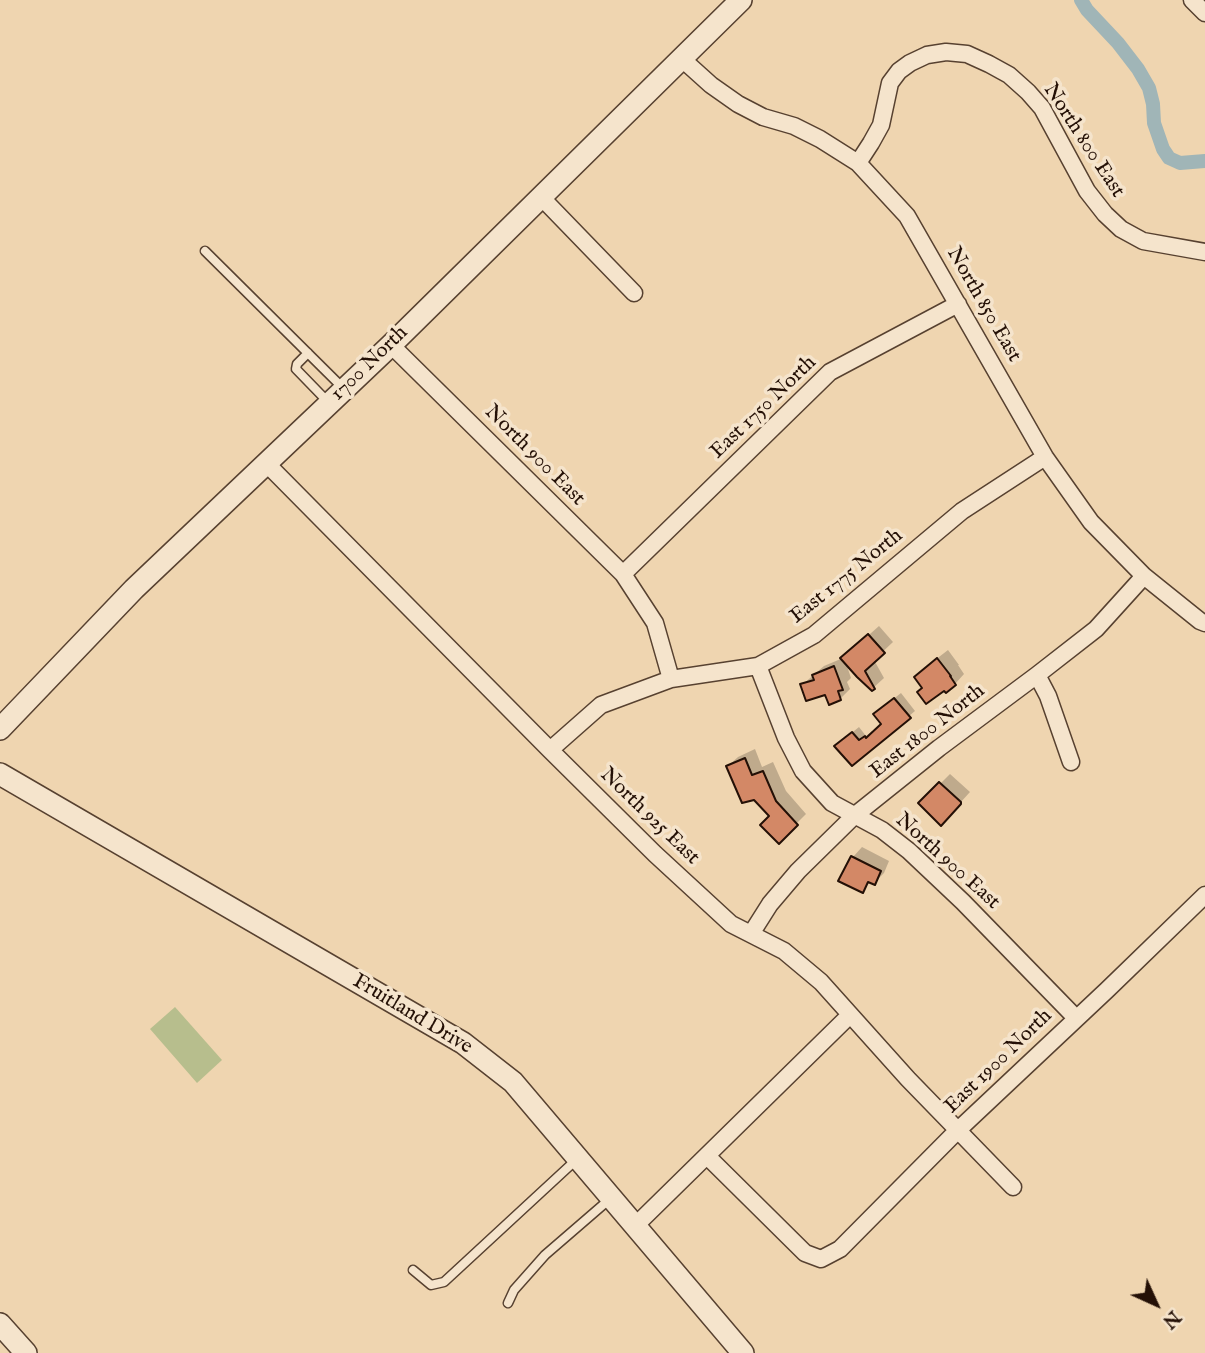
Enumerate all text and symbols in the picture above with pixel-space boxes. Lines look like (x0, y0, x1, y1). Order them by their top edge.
street label: North 800 East (1037, 79, 1129, 203)
street label: North 850 East (940, 243, 1026, 367)
street label: 1700 North (326, 321, 414, 407)
street label: East 1750 North (706, 351, 822, 465)
street label: North 900 East (478, 400, 590, 512)
street label: East 1775 North (786, 524, 908, 630)
street label: East 1800 North (865, 679, 991, 785)
street label: North 925 East (594, 763, 704, 871)
street label: North 900 East (889, 808, 1005, 916)
street label: Fruitland Drive (348, 969, 476, 1061)
street label: East 1900 North (940, 1004, 1058, 1120)
north arrow (1121, 1269, 1191, 1339)
text: N (1157, 1305, 1185, 1333)

